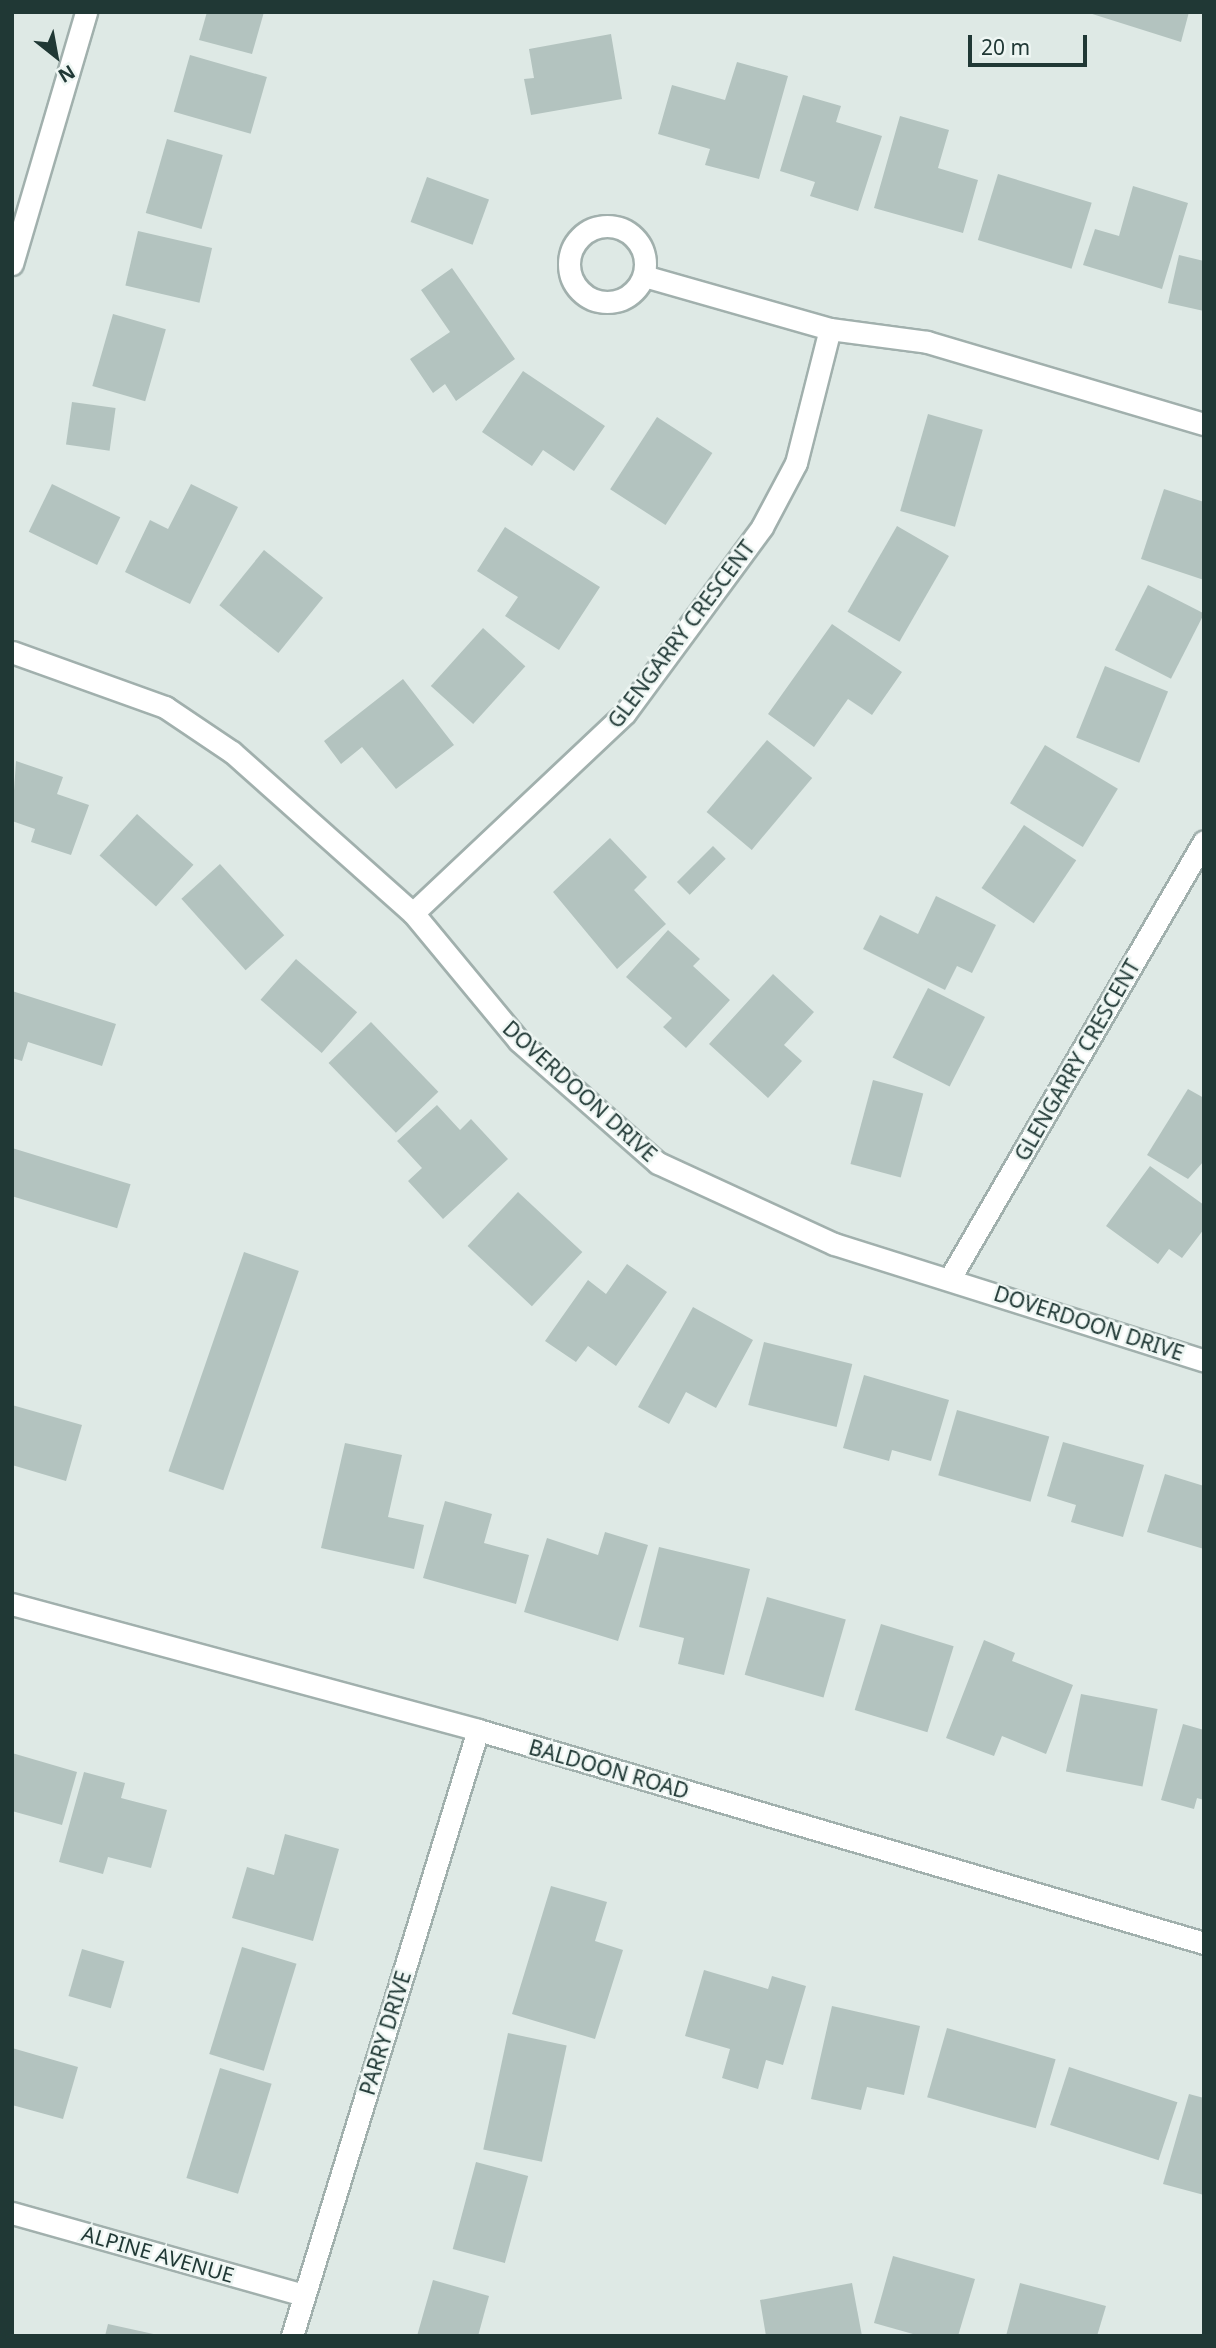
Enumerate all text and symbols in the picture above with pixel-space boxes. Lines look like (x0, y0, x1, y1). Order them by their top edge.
north arrow (21, 21, 91, 91)
scale bar (971, 21, 1090, 65)
text: 20 m (981, 33, 1030, 61)
text: N (54, 59, 80, 89)
street label: GLENGARRY CRESCENT (602, 535, 760, 733)
street label: GLENGARRY CRESCENT (1009, 955, 1145, 1165)
street label: DOVERDOON DRIVE (498, 1015, 662, 1167)
street label: DOVERDOON DRIVE (991, 1280, 1187, 1366)
street label: BALDOON ROAD (526, 1734, 692, 1804)
street label: PARRY DRIVE (354, 1968, 416, 2098)
street label: ALPINE AVENUE (79, 2220, 237, 2288)

